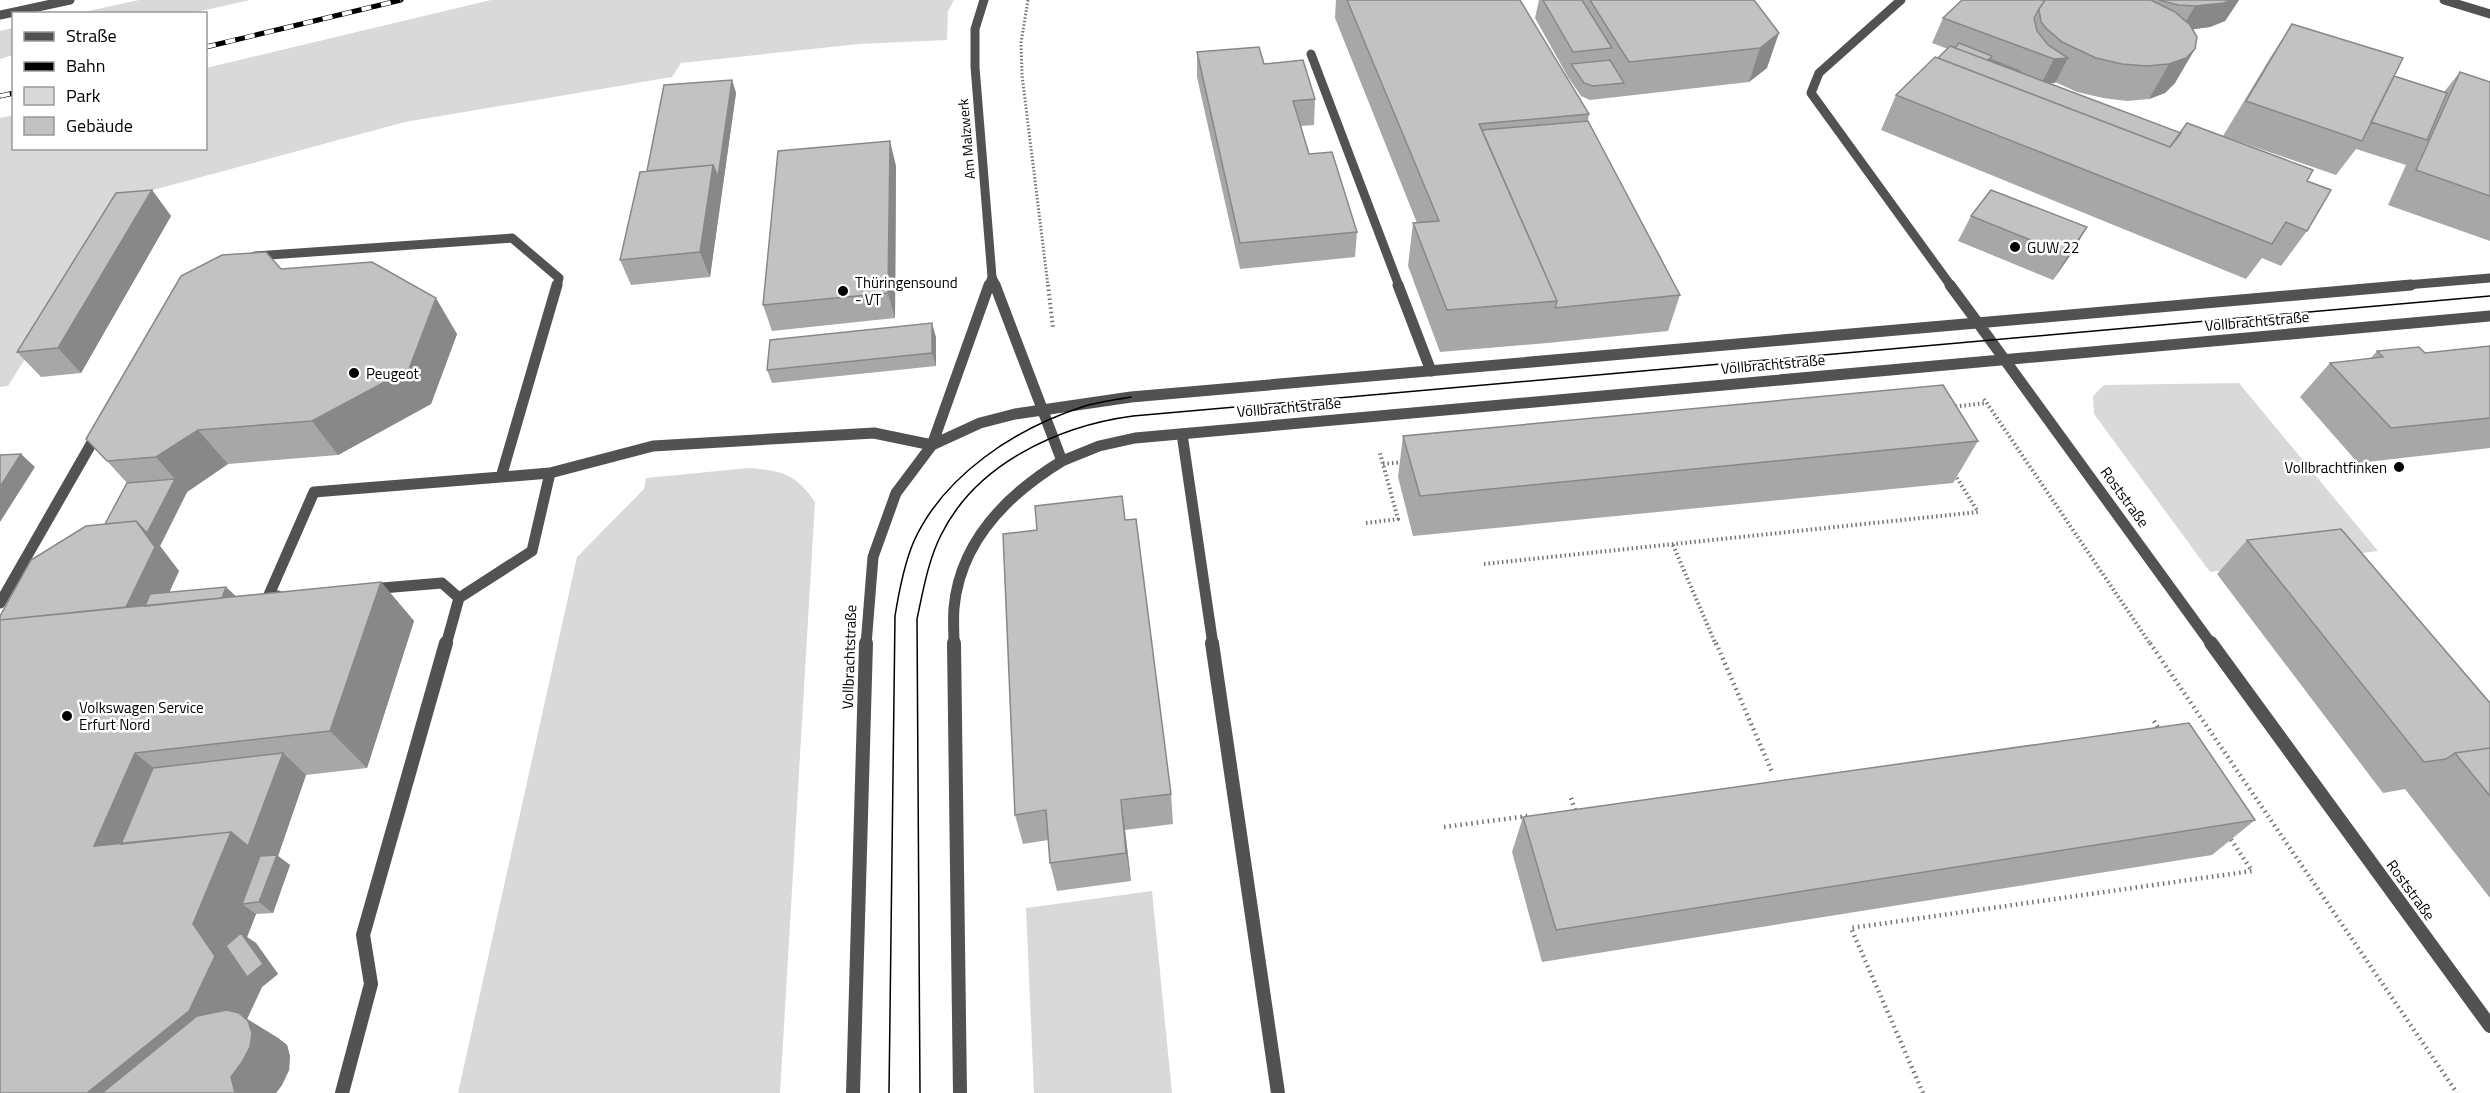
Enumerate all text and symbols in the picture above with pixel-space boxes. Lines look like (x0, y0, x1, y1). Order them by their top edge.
legend (12, 12, 207, 150)
text: Straße (66, 22, 117, 49)
text: Bahn (66, 52, 105, 79)
text: Park (66, 82, 101, 109)
street label: Am Malzwerk (952, 98, 980, 180)
text: Gebäude (66, 112, 133, 139)
place label: GUW 22 (2027, 236, 2079, 259)
marker: GUW 22 (2008, 240, 2022, 254)
place label: Thüringensound - VT (855, 271, 958, 311)
marker: Thüringensound - VT (836, 284, 850, 298)
street label: Vollbrachtstraße (2204, 305, 2310, 337)
street label: Vollbrachtstraße (1720, 348, 1826, 380)
place label: Peugeot (366, 362, 420, 385)
marker: Peugeot (347, 366, 361, 380)
street label: Vollbrachtstraße (1236, 391, 1342, 423)
place label: Vollbrachtfinken (2285, 456, 2387, 479)
marker: Vollbrachtfinken (2392, 460, 2406, 474)
street label: Roststraße (2095, 462, 2155, 532)
street label: Vollbrachtstraße (836, 604, 862, 710)
place label: Volkswagen Service Erfurt Nord (79, 696, 204, 736)
marker: Volkswagen Service Erfurt Nord (60, 709, 74, 723)
street label: Roststraße (2381, 855, 2441, 925)

